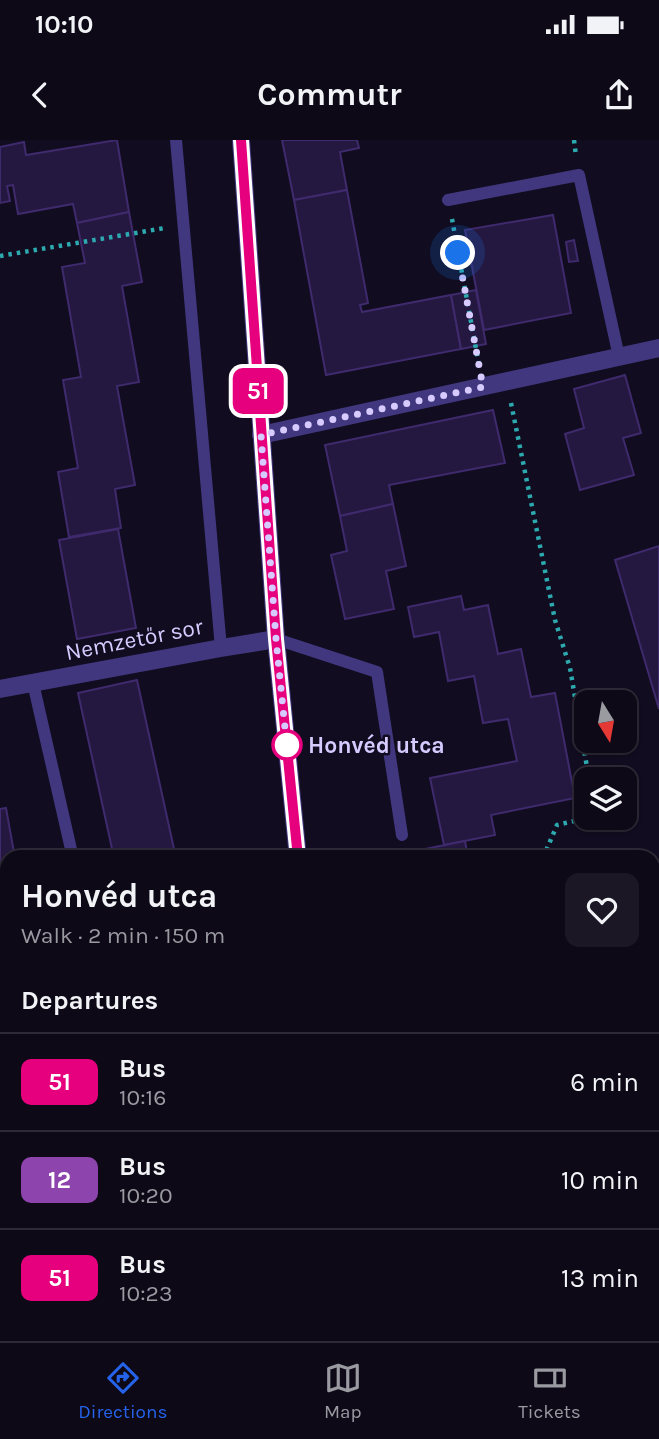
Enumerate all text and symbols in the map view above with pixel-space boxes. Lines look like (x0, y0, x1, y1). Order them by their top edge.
text: 10:10 (35, 9, 93, 40)
icon: back (21, 76, 59, 114)
text: Commutr (257, 76, 402, 113)
icon: share (600, 76, 638, 114)
your location (440, 235, 475, 270)
line badge: 51 (226, 368, 290, 414)
text: 51 (247, 377, 269, 405)
street label: Nemzetőr sor (63, 613, 206, 666)
north arrow (574, 690, 637, 752)
map controls (574, 690, 637, 830)
marker: Honvéd utca (272, 730, 302, 760)
place label: Honvéd utca (308, 732, 445, 759)
button: layers (574, 767, 637, 830)
button: heart (565, 873, 639, 947)
text: Honvéd utca (21, 877, 217, 915)
text: Walk · 2 min · 150 m (21, 922, 225, 949)
text: Departures (21, 985, 158, 1016)
text: Bus (119, 1053, 166, 1084)
text: 6 min (570, 1067, 639, 1098)
text: 51 (48, 1068, 71, 1096)
text: 10:16 (119, 1084, 166, 1111)
text: Bus (119, 1151, 166, 1182)
text: 10 min (561, 1165, 639, 1196)
text: 12 (48, 1166, 71, 1194)
text: 10:20 (119, 1182, 173, 1209)
text: Bus (119, 1249, 166, 1280)
text: 13 min (561, 1263, 639, 1294)
text: 51 (48, 1264, 71, 1292)
text: 10:23 (119, 1280, 172, 1307)
tab: Directions (78, 1359, 167, 1423)
tab: Map (324, 1359, 362, 1423)
tab: Tickets (518, 1359, 581, 1423)

